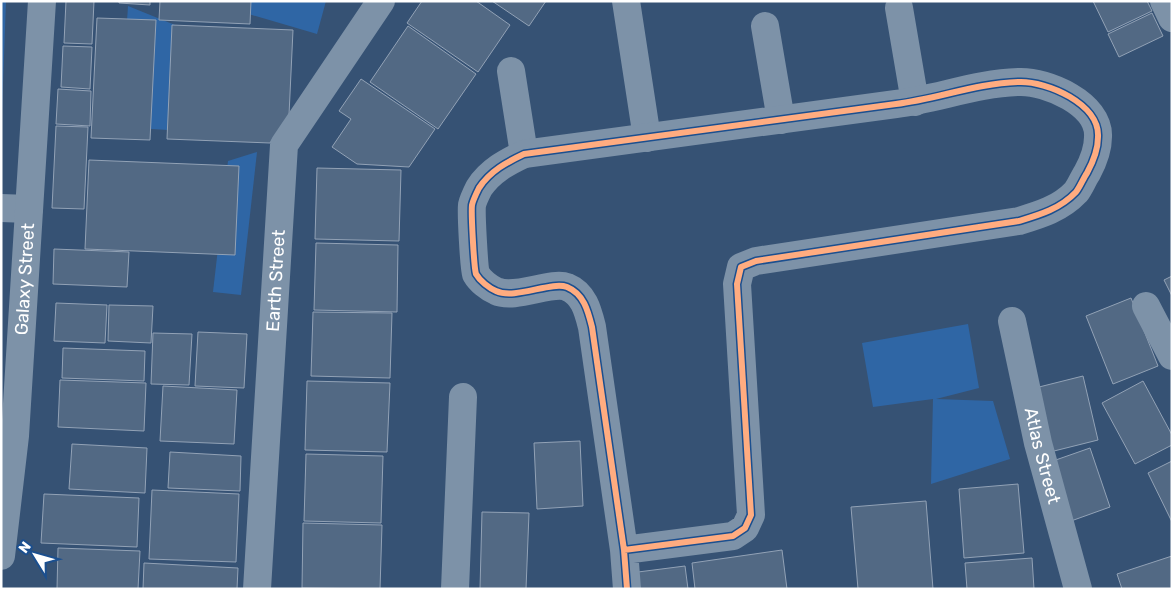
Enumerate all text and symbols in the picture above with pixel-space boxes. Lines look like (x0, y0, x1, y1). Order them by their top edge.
street label: Galaxy Street (10, 222, 39, 336)
street label: Earth Street (262, 229, 290, 332)
street label: Atlas Street (1020, 405, 1065, 506)
north arrow (10, 530, 60, 580)
text: N (15, 538, 35, 557)

